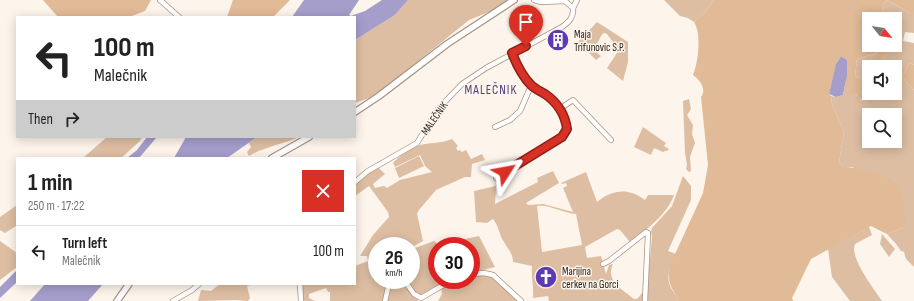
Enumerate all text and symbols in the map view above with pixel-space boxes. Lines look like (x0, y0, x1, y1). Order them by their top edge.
pin (509, 5, 543, 46)
icon: arrive (515, 11, 537, 33)
north arrow (862, 12, 902, 52)
map controls (862, 12, 902, 148)
building icon: Maja Trifunovic S.P. (545, 27, 571, 53)
place label: Maja Trifunovic S.P. (574, 28, 624, 54)
text: 100 m (94, 31, 155, 64)
icon: left (28, 32, 80, 84)
button: sound (862, 60, 902, 100)
text: Malečnik (94, 65, 147, 86)
district label: MALEČNIK (465, 81, 517, 98)
street label: MALEČNIK (417, 98, 451, 138)
icon: right (61, 108, 83, 130)
button: search (862, 108, 902, 148)
text: Then (28, 110, 53, 129)
position arrow (484, 151, 526, 193)
text: 1 min (28, 168, 73, 197)
button: close (302, 170, 344, 212)
text: 250 m · 17:22 (28, 198, 84, 214)
text: Turn left (62, 234, 107, 253)
speed limit sign: 30 (428, 237, 480, 289)
icon: left (28, 241, 50, 263)
text: 100 m (313, 242, 344, 261)
text: 26 (385, 246, 403, 270)
text: Malečnik (62, 253, 100, 269)
church icon: Marijina cerkev na Gorci (533, 264, 559, 290)
place label: Marijina cerkev na Gorci (562, 265, 619, 291)
text: km/h (385, 267, 403, 279)

